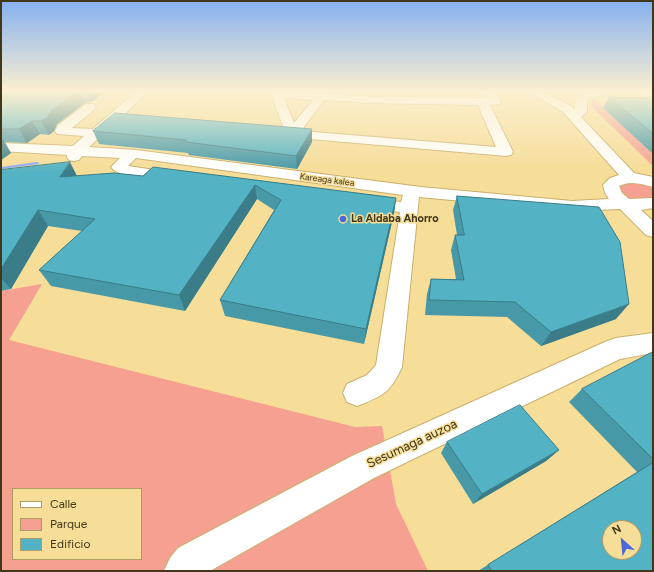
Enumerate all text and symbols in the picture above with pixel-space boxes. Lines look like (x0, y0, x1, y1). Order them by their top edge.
street label: Kareaga kalea (299, 171, 355, 189)
place label: La Aldaba Ahorro (351, 212, 439, 226)
marker: La Aldaba Ahorro (338, 214, 348, 224)
street label: Sesumaga auzoa (364, 416, 460, 472)
legend (12, 488, 142, 560)
text: Calle (50, 497, 77, 511)
text: Parque (50, 517, 87, 531)
north arrow (602, 520, 642, 560)
text: N (610, 522, 624, 537)
text: Edificio (50, 537, 90, 551)

